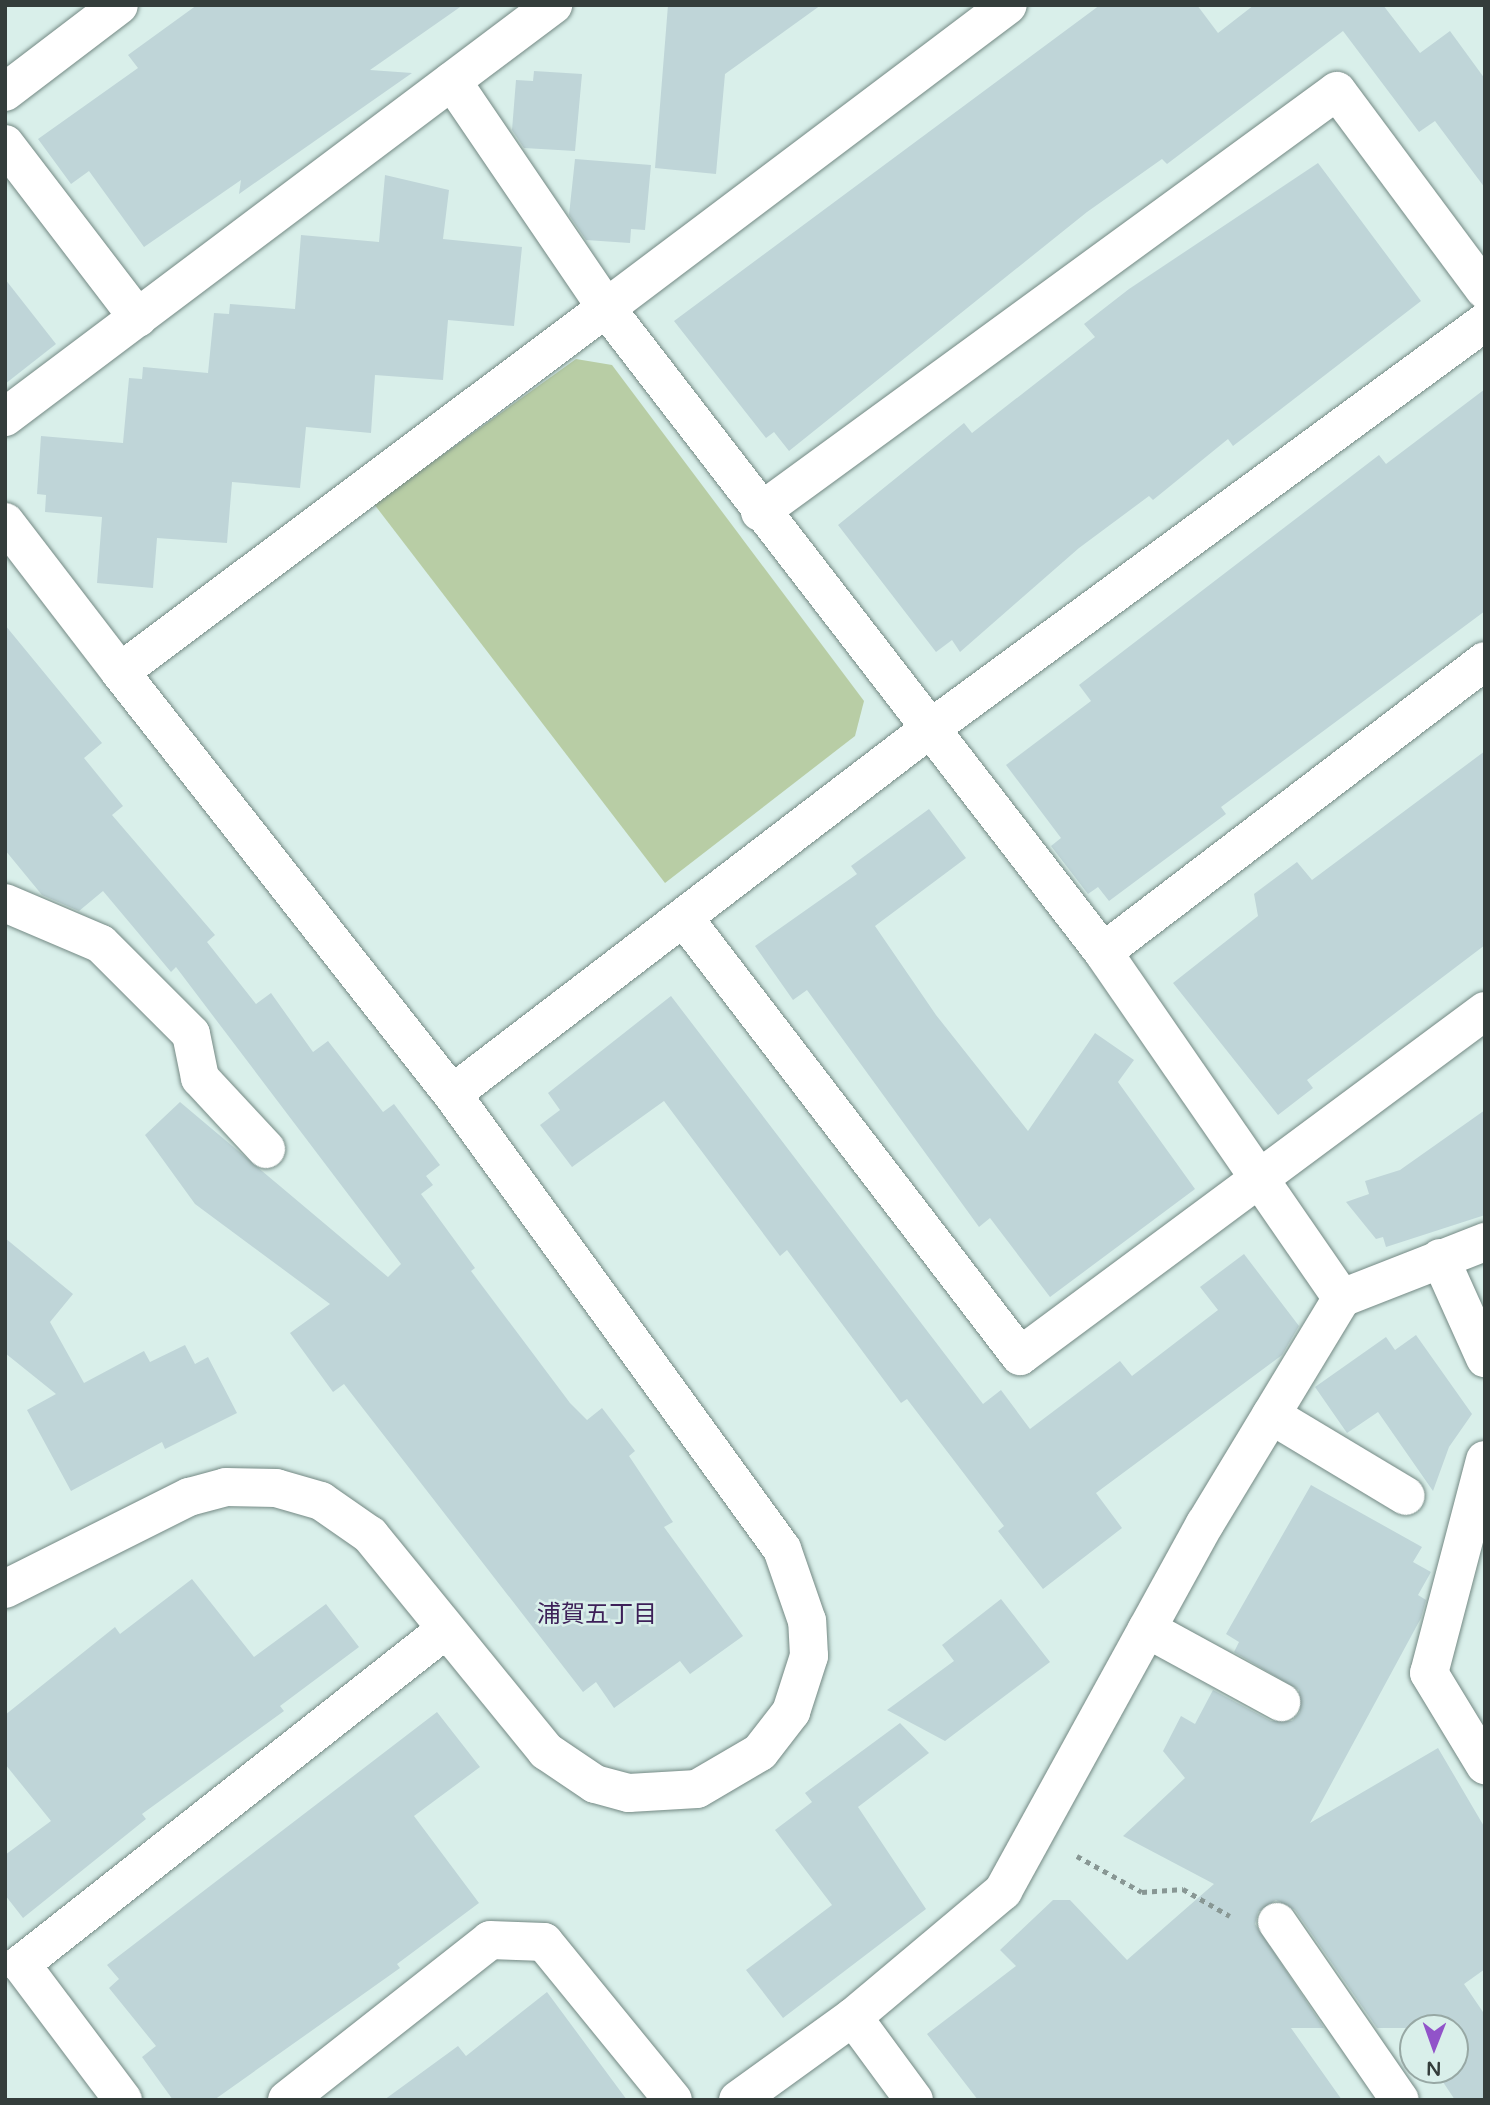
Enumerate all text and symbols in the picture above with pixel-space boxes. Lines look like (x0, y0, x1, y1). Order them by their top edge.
district label: 浦賀五丁目 (537, 1601, 657, 1629)
north arrow (1399, 2014, 1469, 2084)
text: N (1426, 2057, 1441, 2079)

